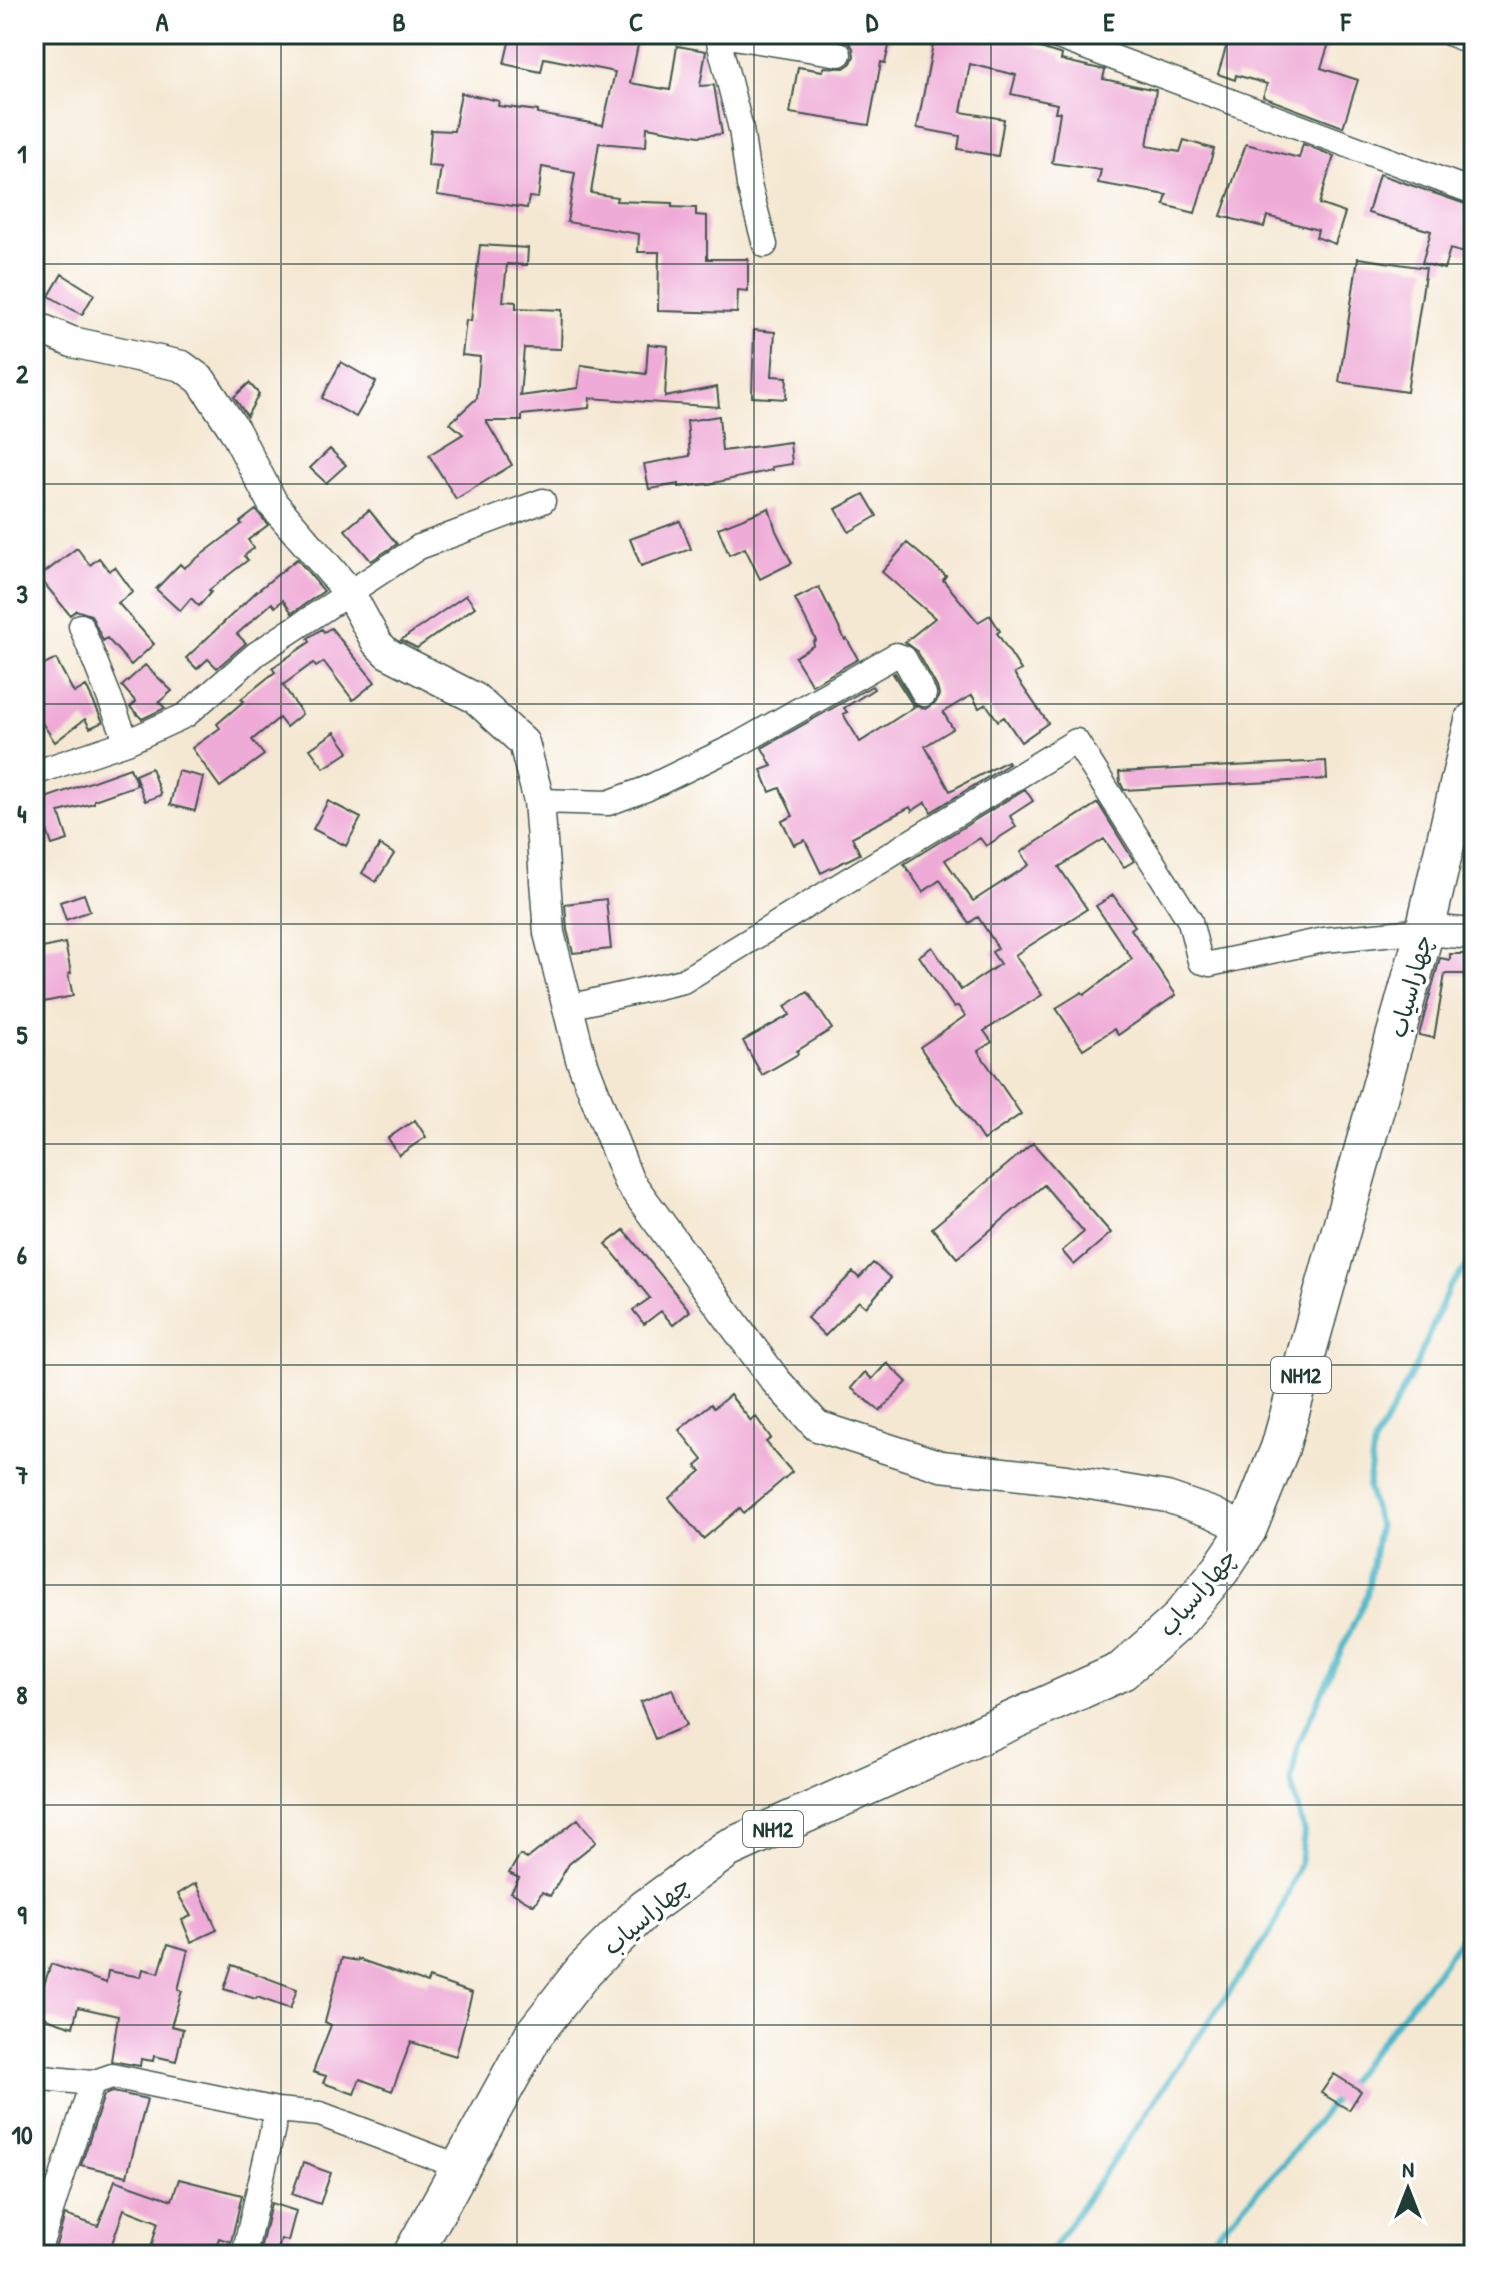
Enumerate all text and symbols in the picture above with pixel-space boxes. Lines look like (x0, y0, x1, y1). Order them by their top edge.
text: A (156, 4, 169, 39)
text: B (392, 4, 406, 39)
text: C (629, 4, 643, 39)
text: D (866, 4, 879, 39)
text: E (1103, 4, 1115, 39)
text: F (1340, 4, 1352, 39)
text: 1 (17, 136, 27, 171)
text: 2 (16, 356, 29, 391)
text: 3 (16, 576, 28, 611)
text: 4 (17, 796, 27, 831)
street label: چهاراسیاب (1381, 931, 1439, 1041)
text: 5 (17, 1017, 28, 1052)
text: 6 (17, 1237, 28, 1272)
road number: NH12 (1271, 1357, 1331, 1393)
text: 7 (15, 1457, 29, 1492)
street label: چهاراسیاب (1151, 1541, 1243, 1643)
text: 8 (16, 1677, 28, 1712)
road number: NH12 (743, 1811, 803, 1847)
street label: چهاراسیاب (596, 1868, 696, 1962)
text: 9 (17, 1897, 27, 1932)
text: 10 (11, 2117, 33, 2152)
north arrow (1368, 2149, 1448, 2229)
text: N (1402, 2154, 1414, 2184)

